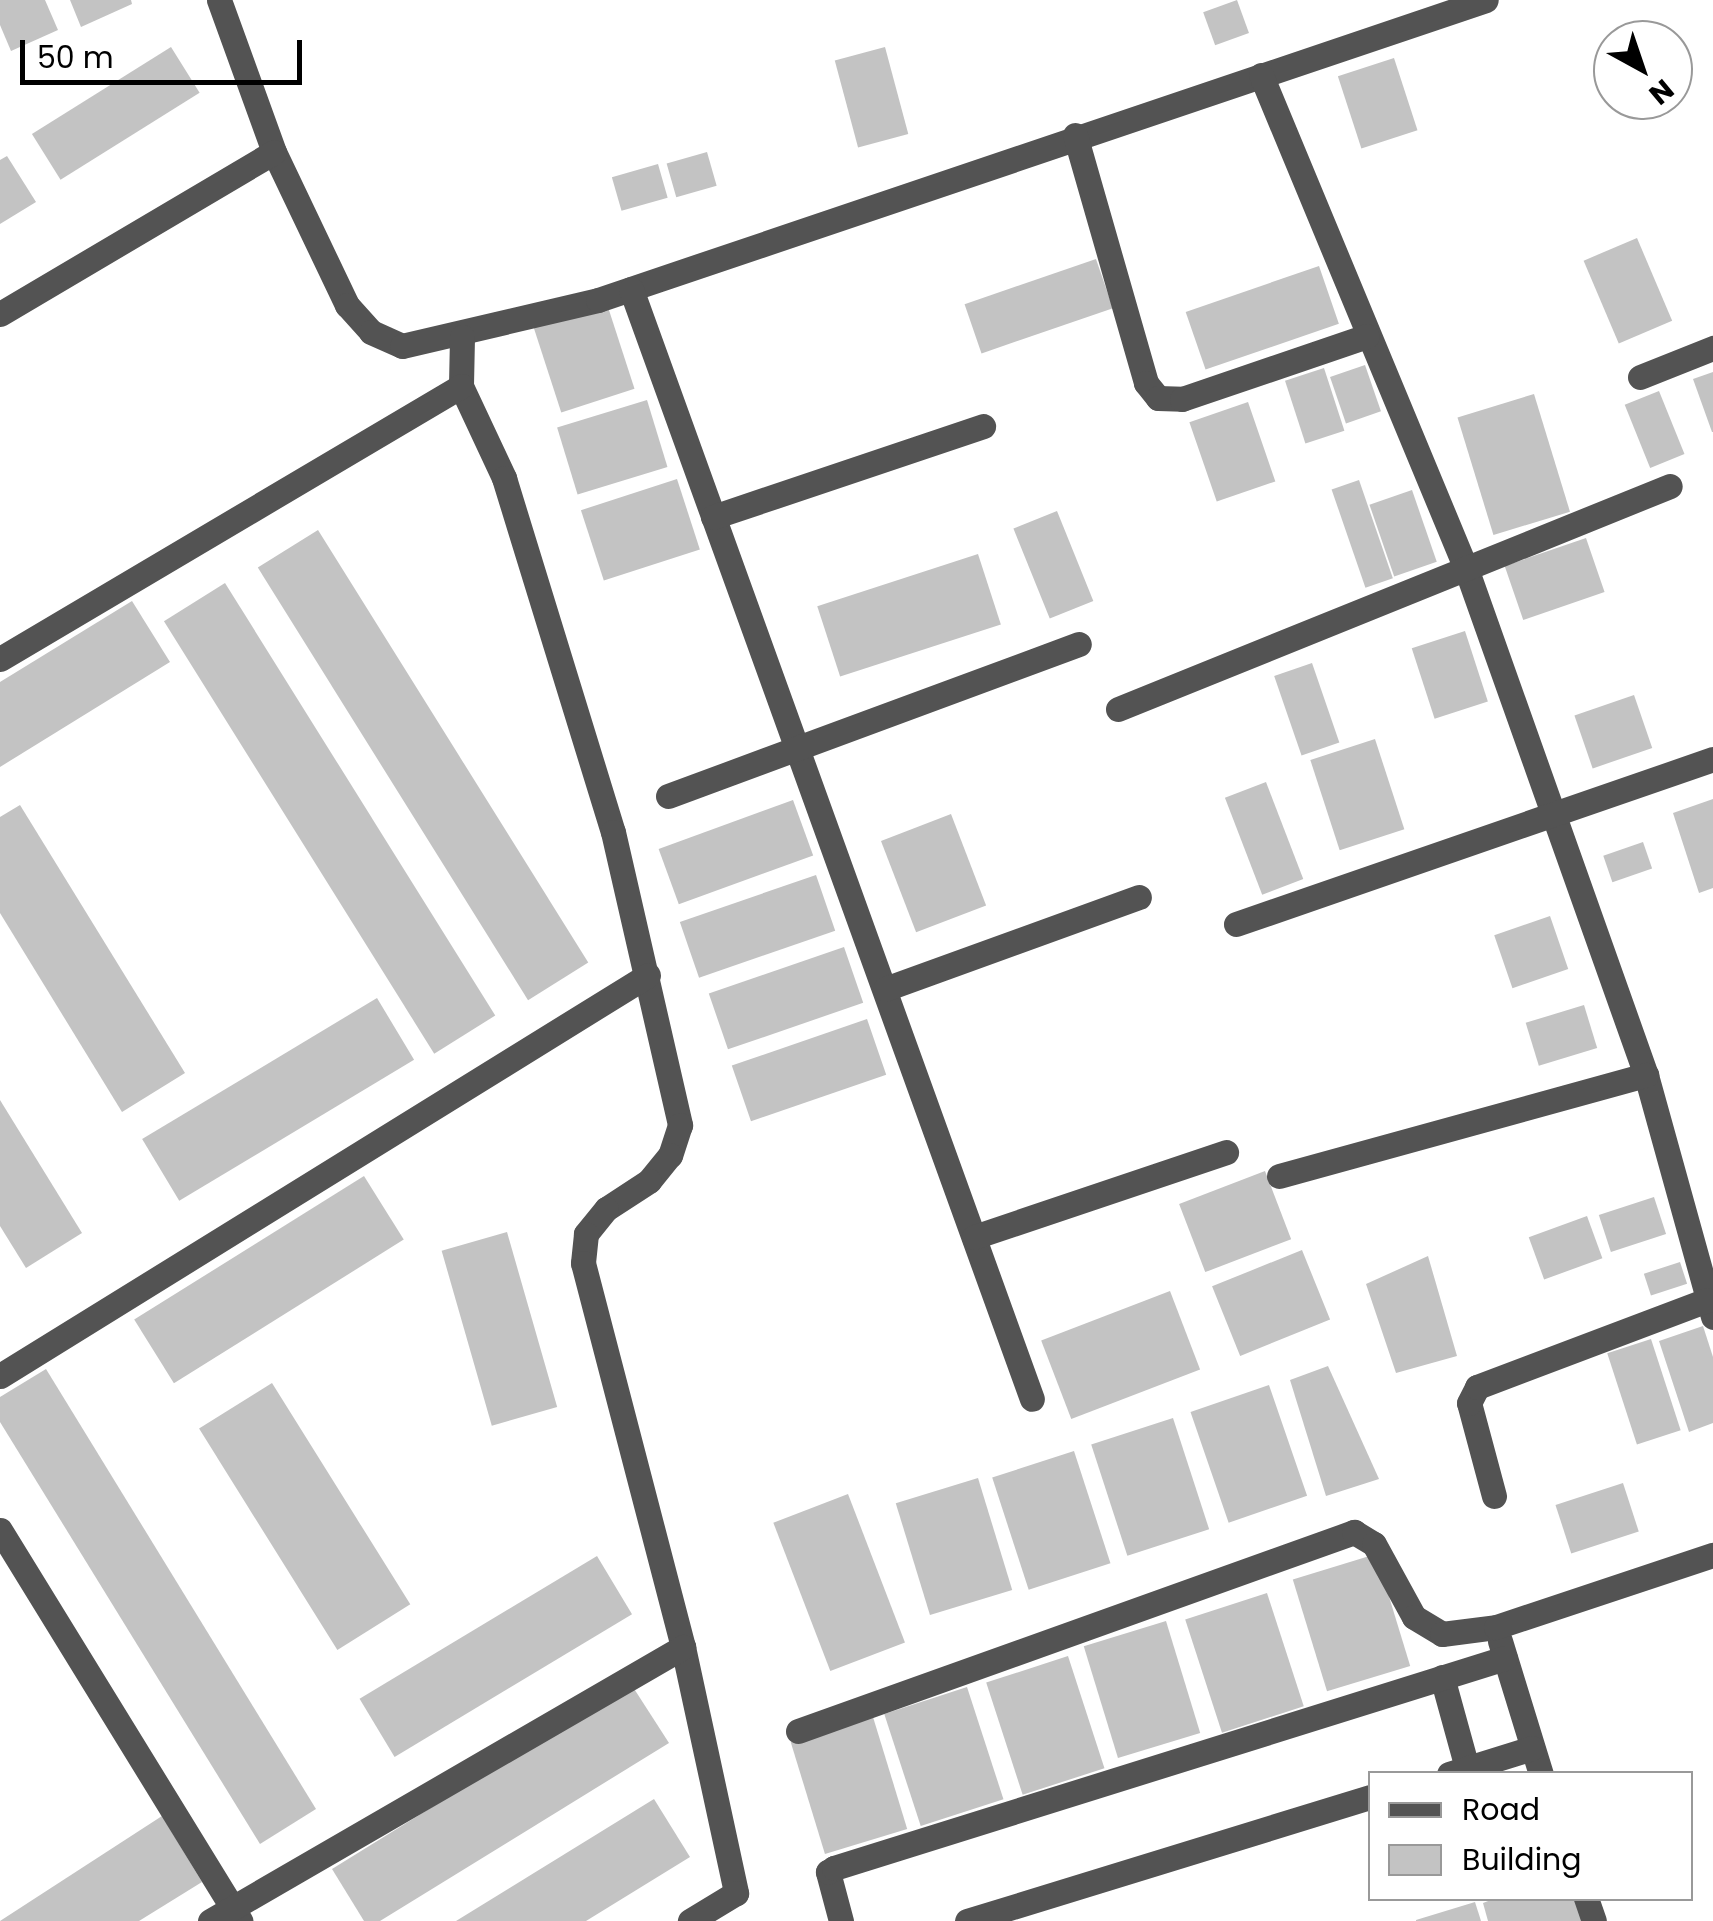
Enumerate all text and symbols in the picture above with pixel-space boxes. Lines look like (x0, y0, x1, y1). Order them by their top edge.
scale bar (25, 20, 308, 82)
north arrow (1593, 20, 1693, 120)
text: 50 m (37, 36, 114, 79)
text: N (1641, 70, 1682, 114)
legend (1368, 1771, 1693, 1901)
text: Road (1462, 1788, 1540, 1831)
text: Building (1462, 1838, 1582, 1881)

